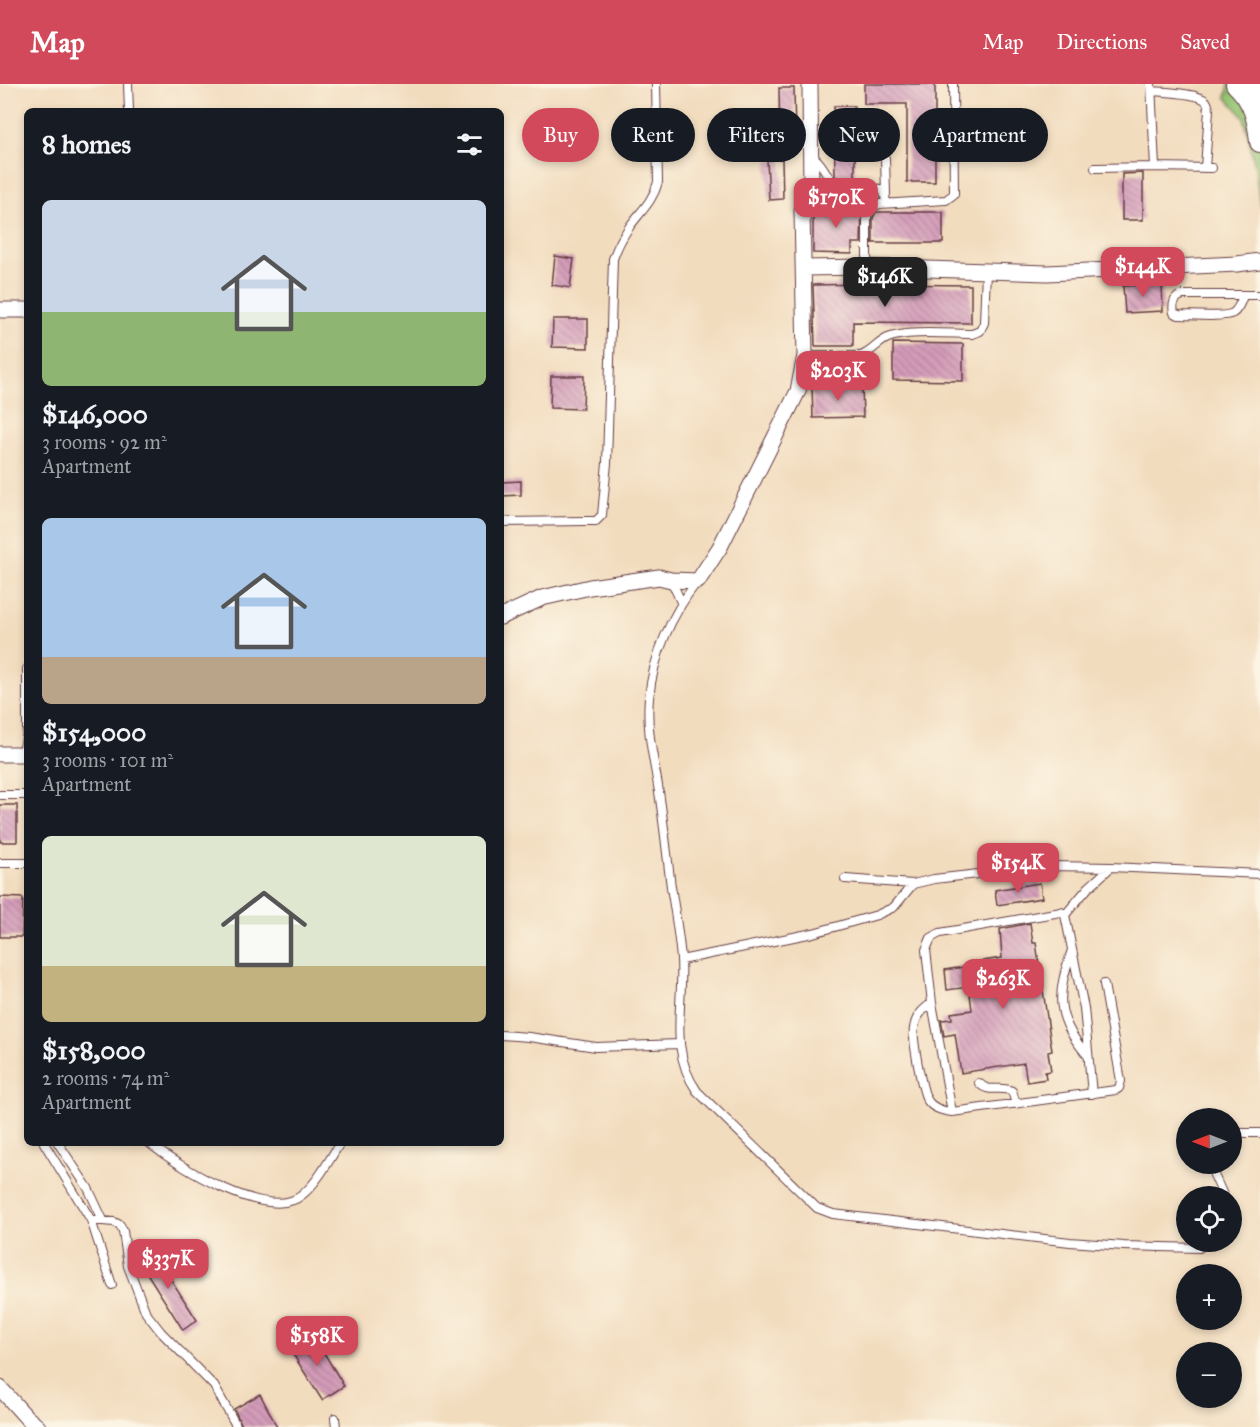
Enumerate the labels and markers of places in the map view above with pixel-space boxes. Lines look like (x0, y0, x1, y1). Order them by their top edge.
pin: $170K (794, 178, 878, 229)
pin: $144K (1101, 247, 1185, 298)
pin: $146K (843, 257, 927, 308)
pin: $203K (796, 351, 880, 402)
pin: $154K (976, 843, 1060, 894)
pin: $263K (961, 959, 1045, 1010)
pin: $337K (126, 1239, 210, 1290)
pin: $158K (275, 1316, 359, 1367)

